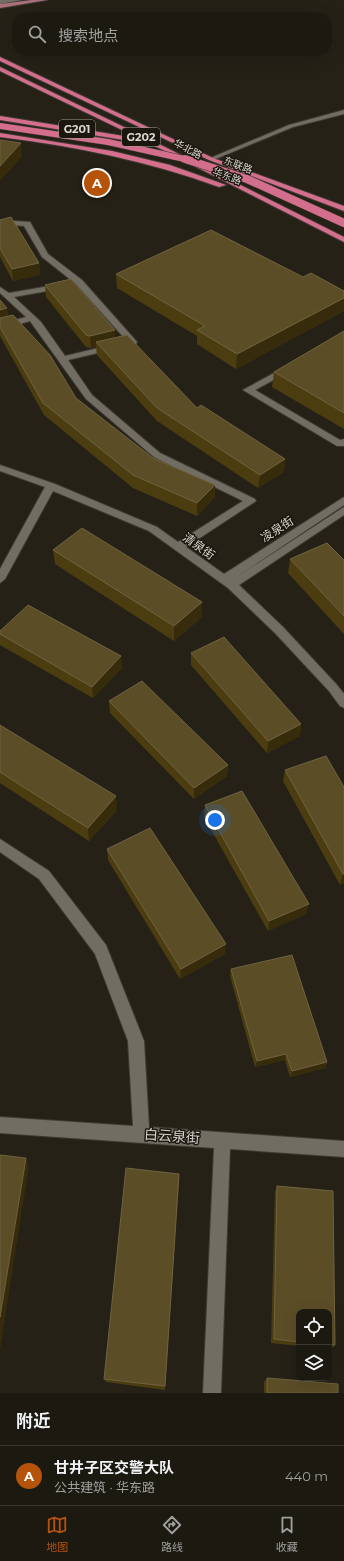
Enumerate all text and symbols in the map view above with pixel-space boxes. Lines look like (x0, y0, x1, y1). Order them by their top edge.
search box (12, 12, 332, 56)
icon: search (26, 23, 48, 45)
text: 搜索地点 (58, 26, 118, 45)
road number: G201 (59, 120, 95, 138)
road number: G202 (122, 128, 160, 146)
street label: 华北路 (172, 136, 204, 162)
street label: 东联路 (222, 154, 254, 176)
street label: 华东路 (211, 165, 243, 187)
pin: A (84, 168, 110, 198)
street label: 凌泉街 (258, 513, 296, 545)
street label: 清泉街 (180, 530, 218, 562)
your location (205, 810, 225, 830)
street label: 白云泉街 (143, 1125, 201, 1147)
map controls (296, 1309, 332, 1381)
button: locate (296, 1309, 332, 1345)
button: layers (296, 1345, 332, 1381)
text: 附近 (16, 1411, 50, 1431)
text: 甘井子区交警大队 (54, 1458, 174, 1477)
text: A (24, 1468, 34, 1484)
text: 440 m (285, 1468, 328, 1484)
text: 公共建筑 · 华东路 (54, 1479, 155, 1495)
tab: 地图 (46, 1514, 68, 1554)
tab: 路线 (161, 1514, 183, 1554)
tab: 收藏 (276, 1514, 298, 1554)

